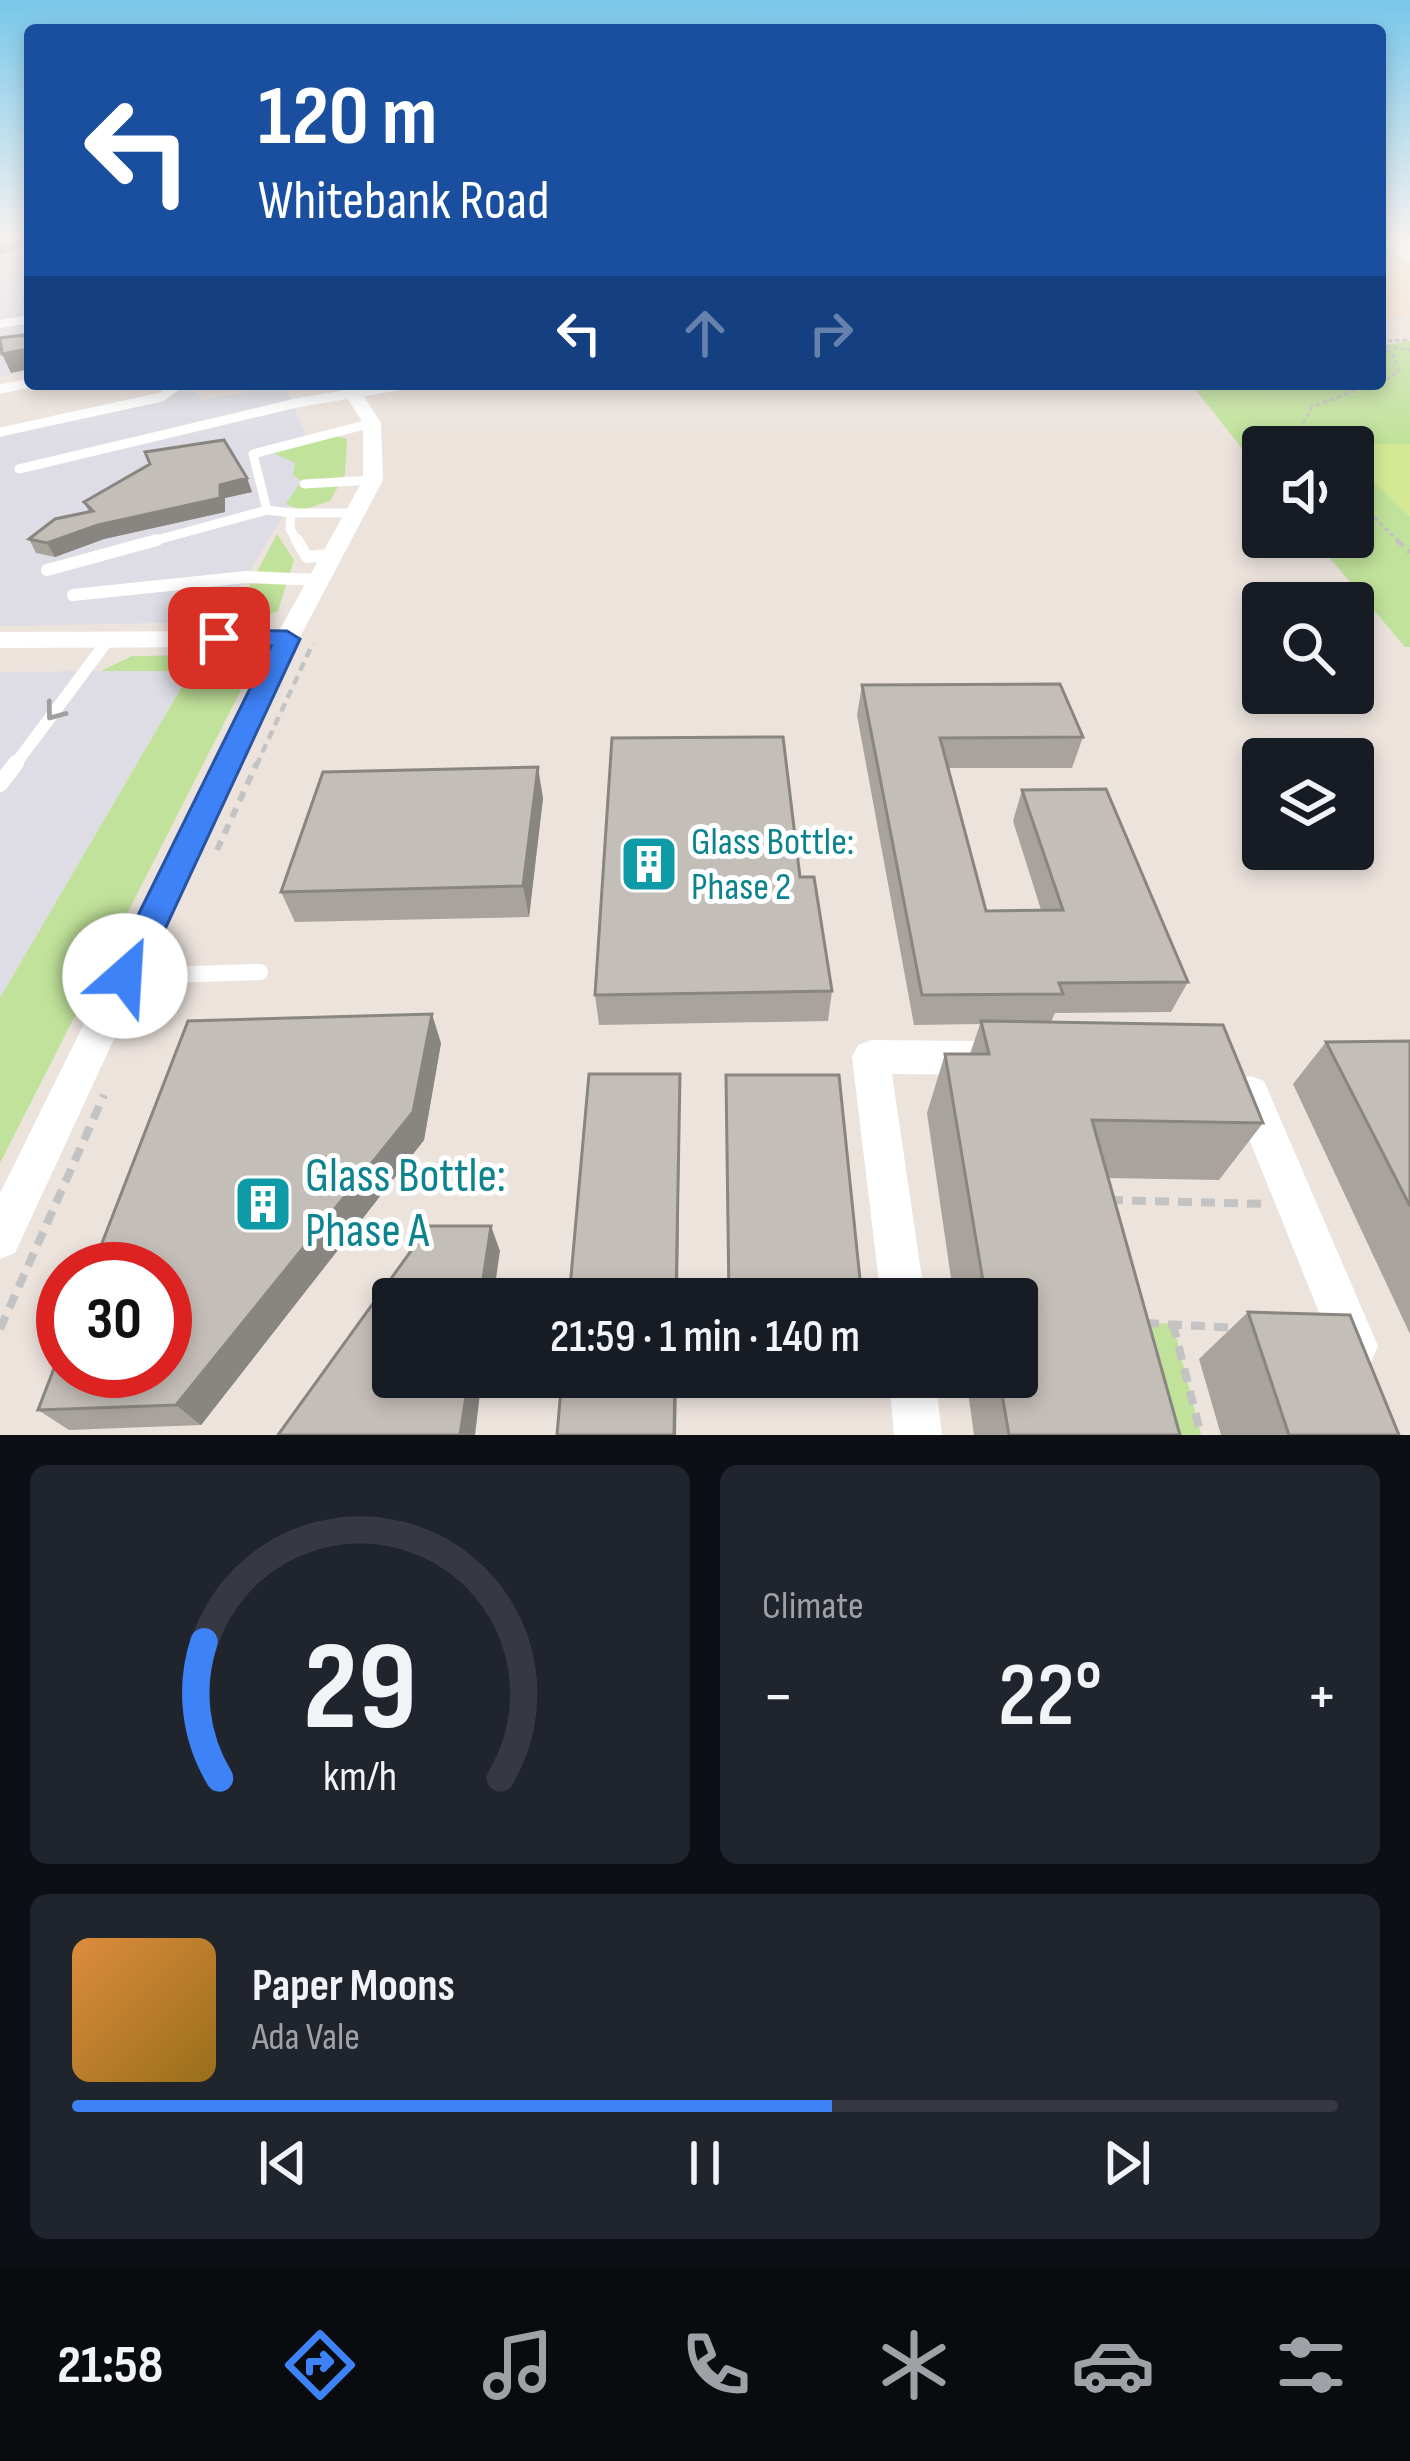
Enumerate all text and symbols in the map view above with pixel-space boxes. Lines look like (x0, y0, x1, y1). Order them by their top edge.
text: 120 m (258, 67, 437, 168)
icon: left (60, 72, 216, 228)
text: Whitebank Road (258, 169, 550, 234)
icon: left (546, 300, 612, 366)
icon: ahead (672, 300, 738, 366)
icon: right (798, 300, 864, 366)
map controls (1242, 426, 1374, 870)
button: sound (1242, 426, 1374, 558)
button: search (1242, 582, 1374, 714)
pin (168, 587, 270, 689)
icon: arrive (186, 605, 252, 671)
one-way arrow (47, 699, 69, 720)
button: layers (1242, 738, 1374, 870)
place label: Glass Bottle: Phase 2 (691, 819, 854, 911)
building icon: Glass Bottle: Phase 2 (618, 833, 680, 895)
position arrow (62, 913, 188, 1039)
place label: Glass Bottle: Phase A (305, 1148, 506, 1260)
building icon: Glass Bottle: Phase A (232, 1173, 294, 1235)
speed limit sign: 30 (36, 1242, 192, 1398)
text: 21:59 · 1 min · 140 m (550, 1310, 860, 1365)
text: Climate (762, 1583, 864, 1630)
text: 29 (303, 1615, 417, 1764)
text: 22° (998, 1643, 1102, 1751)
text: − (762, 1658, 794, 1737)
text: + (1306, 1658, 1338, 1737)
text: km/h (323, 1750, 397, 1802)
text: Paper Moons (252, 1959, 455, 2014)
text: Ada Vale (252, 2014, 360, 2061)
icon: previous (250, 2130, 316, 2196)
icon: pause (672, 2130, 738, 2196)
icon: next (1094, 2130, 1160, 2196)
icon: directions (278, 2323, 362, 2407)
icon: music (476, 2323, 560, 2407)
icon: phone (674, 2323, 758, 2407)
icon: climate (872, 2323, 956, 2407)
icon: car (1071, 2323, 1155, 2407)
icon: filters (1269, 2323, 1353, 2407)
text: 21:58 (57, 2333, 163, 2398)

